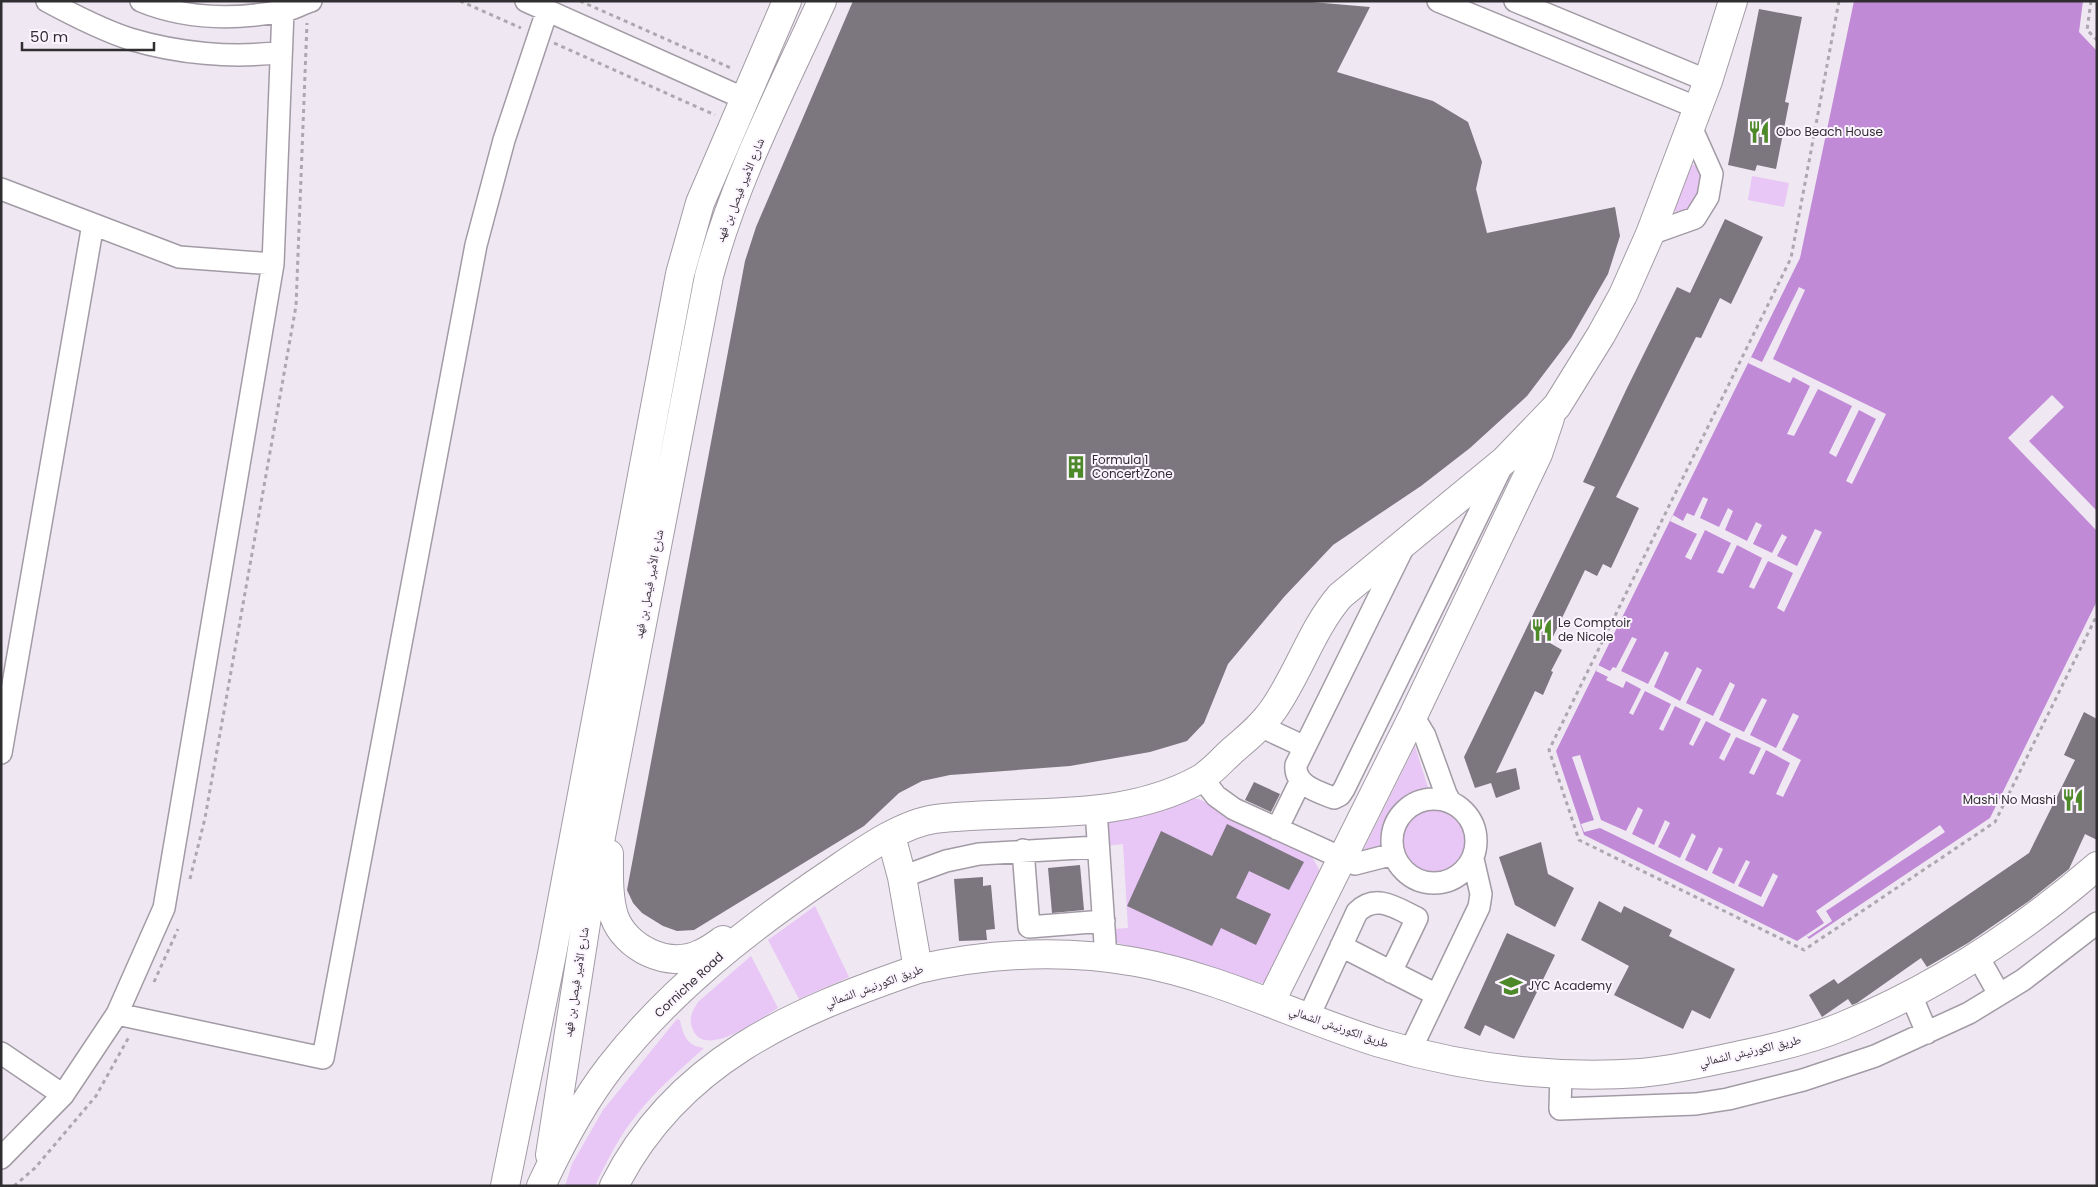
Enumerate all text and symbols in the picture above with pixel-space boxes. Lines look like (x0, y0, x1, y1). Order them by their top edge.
scale bar (22, 20, 155, 52)
text: 50 m (30, 26, 68, 47)
restaurant icon: Obo Beach House (1746, 119, 1772, 145)
place label: Obo Beach House (1776, 123, 1883, 140)
street label: شارع الأمير فيصل بن فهد (711, 135, 768, 244)
place label: Formula 1 Concert Zone (1092, 451, 1173, 482)
building icon: Formula 1 Concert Zone (1063, 454, 1089, 480)
street label: شارع الأمير فيصل بن فهد (630, 528, 667, 640)
place label: Le Comptoir de Nicole (1558, 614, 1631, 645)
restaurant icon: Le Comptoir de Nicole (1529, 617, 1555, 643)
restaurant icon: Mashi No Mashi (2060, 787, 2086, 813)
place label: Mashi No Mashi (1963, 791, 2056, 808)
street label: شارع الأمير فيصل بن فهد (558, 926, 593, 1038)
street label: Corniche Road (650, 948, 727, 1021)
street label: طريق الكورنيش الشمالي (822, 960, 926, 1013)
school or university icon: JYC Academy (1498, 973, 1524, 999)
place label: JYC Academy (1528, 977, 1612, 994)
street label: طريق الكورنيش الشمالي (1287, 1002, 1391, 1053)
street label: طريق الكورنيش الشمالي (1697, 1031, 1803, 1073)

